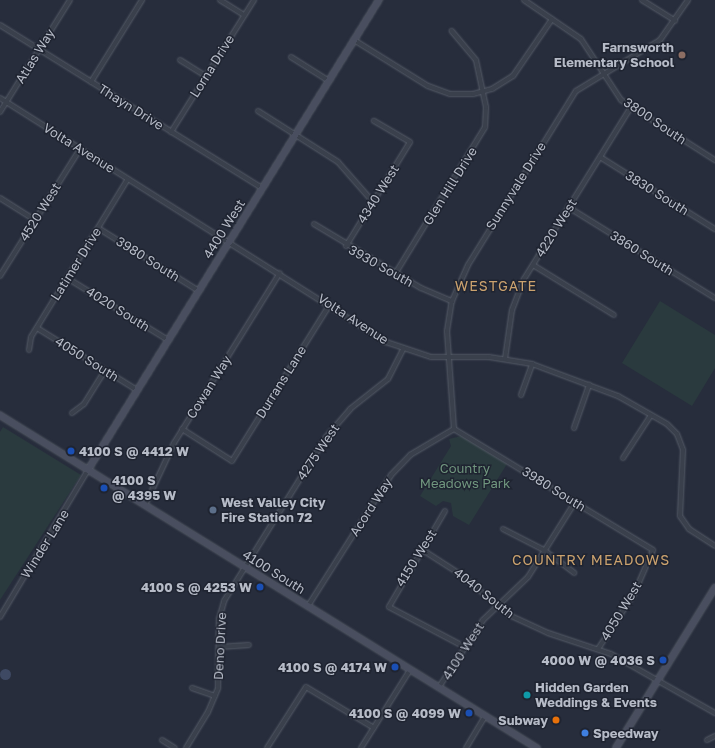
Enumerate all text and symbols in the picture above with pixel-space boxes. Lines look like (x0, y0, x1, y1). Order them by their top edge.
street label: Atlas Way (12, 26, 58, 86)
street label: Lorna Drive (187, 32, 237, 100)
place label: Farnsworth Elementary School (554, 40, 674, 71)
marker: Farnsworth Elementary School (677, 50, 687, 60)
street label: Thayn Drive (96, 81, 166, 133)
street label: 3800 South (621, 94, 689, 148)
street label: Volta Avenue (40, 120, 118, 176)
street label: Sunnyvale Drive (483, 139, 549, 233)
street label: Glen Hill Drive (420, 144, 480, 228)
street label: 4340 West (354, 162, 402, 226)
street label: 3830 South (622, 167, 692, 219)
street label: 4520 West (16, 180, 64, 244)
street label: 4220 West (532, 196, 580, 260)
street label: 4400 West (200, 197, 248, 261)
street label: Latimer Drive (47, 225, 105, 303)
street label: 3860 South (607, 227, 677, 279)
street label: 3980 South (113, 233, 183, 285)
street label: 3930 South (346, 242, 416, 290)
district label: WESTGATE (455, 278, 537, 294)
street label: 4020 South (83, 283, 153, 335)
street label: Volta Avenue (315, 290, 391, 348)
street label: 4050 South (52, 333, 122, 385)
street label: Durrans Lane (252, 343, 310, 421)
street label: Cowan Way (183, 352, 235, 422)
street label: 4275 West (293, 421, 343, 483)
place label: 4100 S @ 4412 W (79, 443, 189, 459)
marker: 4100 S @ 4412 W (66, 446, 76, 456)
park label: Country Meadows Park (420, 461, 510, 492)
street label: 3980 South (519, 463, 589, 515)
place label: 4100 S @ 4395 W (112, 473, 176, 504)
street label: Acord Way (346, 475, 396, 539)
marker: 4100 S @ 4395 W (99, 483, 109, 493)
place label: West Valley City Fire Station 72 (221, 495, 326, 526)
marker: West Valley City Fire Station 72 (208, 505, 218, 515)
street label: Winder Lane (18, 507, 72, 581)
street label: 4150 West (392, 526, 440, 590)
street label: 4100 South (240, 547, 308, 597)
district label: COUNTRY MEADOWS (512, 552, 670, 568)
street label: 4040 South (451, 565, 517, 621)
place label: 4100 S @ 4253 W (141, 579, 252, 595)
street label: 4050 West (597, 579, 645, 643)
marker: 4100 S @ 4253 W (255, 582, 265, 592)
street label: Deno Drive (210, 612, 230, 680)
street label: 4100 West (439, 619, 487, 683)
place label: 4000 W @ 4036 S (541, 652, 655, 668)
marker: 4000 W @ 4036 S (658, 655, 668, 665)
place label: 4100 S @ 4174 W (278, 659, 387, 675)
marker: 4100 S @ 4174 W (390, 662, 400, 672)
place label: Hidden Garden Weddings & Events (535, 680, 657, 711)
marker: Hidden Garden Weddings & Events (522, 690, 532, 700)
place label: 4100 S @ 4099 W (349, 705, 461, 721)
marker: 4100 S @ 4099 W (464, 708, 474, 718)
place label: Subway (498, 712, 548, 728)
marker: Subway (551, 715, 561, 725)
place label: Speedway (593, 725, 659, 741)
marker: Speedway (580, 728, 590, 738)

